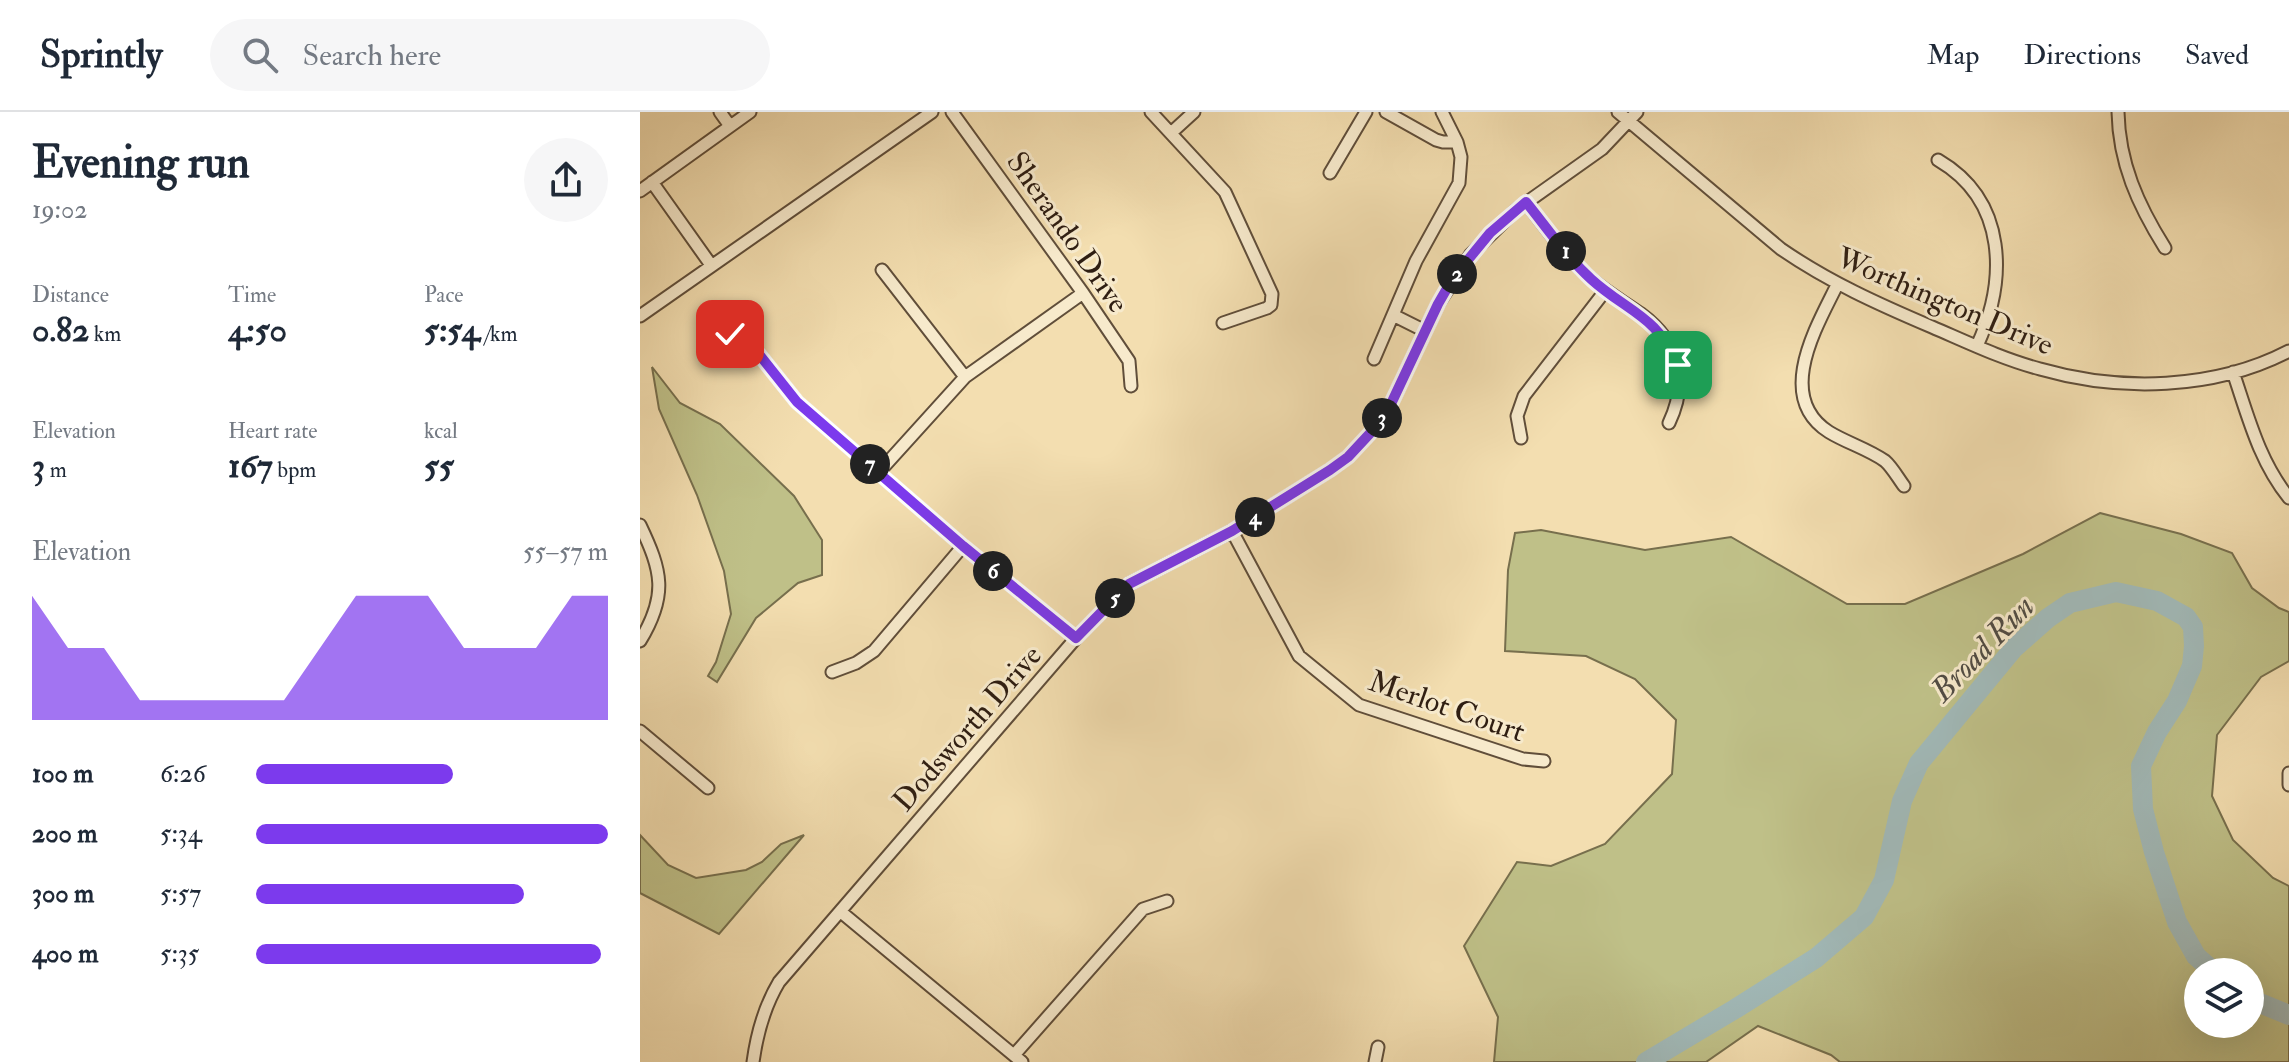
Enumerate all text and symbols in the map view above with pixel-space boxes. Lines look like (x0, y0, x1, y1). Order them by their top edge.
search box (210, 19, 770, 91)
text: Sprintly (40, 31, 162, 79)
icon: search (238, 33, 282, 77)
text: Search here (302, 37, 441, 74)
text: Map (1927, 38, 1980, 73)
text: Directions (2024, 38, 2141, 73)
text: Saved (2185, 38, 2249, 73)
text: Evening run (32, 136, 250, 191)
button: share (524, 138, 608, 222)
street label: Sherando Drive (999, 145, 1137, 320)
text: 19:02 (32, 194, 87, 226)
pin: 1 (1546, 231, 1586, 271)
text: 1 (1562, 237, 1570, 265)
street label: Worthington Drive (1830, 239, 2059, 364)
pin: 2 (1437, 254, 1477, 294)
text: 2 (1451, 260, 1463, 288)
text: Distance (32, 281, 109, 309)
text: Time (228, 281, 276, 309)
text: Pace (424, 281, 463, 309)
pin (696, 300, 764, 368)
text: 0.82 (32, 309, 89, 352)
text: 4:50 (228, 309, 287, 352)
text: 5:54 (424, 309, 480, 352)
icon: check (708, 312, 752, 356)
text: km (89, 320, 121, 348)
text: /km (480, 320, 518, 348)
pin (1644, 331, 1712, 399)
icon: arrive (1656, 343, 1700, 387)
pin: 3 (1362, 398, 1402, 438)
text: 3 (1378, 404, 1386, 432)
text: Elevation (32, 417, 116, 445)
text: Heart rate (228, 417, 318, 445)
text: kcal (424, 417, 458, 445)
pin: 7 (850, 444, 890, 484)
text: 3 (32, 445, 45, 488)
text: 167 (228, 445, 273, 488)
text: 55 (424, 445, 454, 488)
text: 7 (865, 450, 875, 478)
text: m (45, 456, 67, 484)
text: bpm (273, 456, 316, 484)
pin: 4 (1235, 497, 1275, 537)
text: 4 (1249, 503, 1261, 531)
text: Elevation (32, 536, 131, 568)
text: 55–57 m (523, 536, 608, 568)
pin: 6 (973, 551, 1013, 591)
text: 6 (987, 557, 999, 585)
pin: 5 (1095, 578, 1135, 618)
text: 5 (1110, 584, 1120, 612)
water label: Broad Run (1921, 587, 2043, 712)
street label: Dodsworth Drive (885, 638, 1050, 819)
street label: Merlot Court (1364, 662, 1530, 751)
text: 100 m (32, 758, 93, 790)
text: 6:26 (160, 758, 206, 790)
text: 200 m (32, 818, 97, 850)
text: 5:34 (160, 818, 202, 850)
text: 300 m (32, 878, 94, 910)
text: 5:57 (160, 878, 201, 910)
text: 400 m (32, 938, 98, 970)
text: 5:35 (160, 938, 199, 970)
map controls (2184, 958, 2264, 1038)
button: layers (2184, 958, 2264, 1038)

